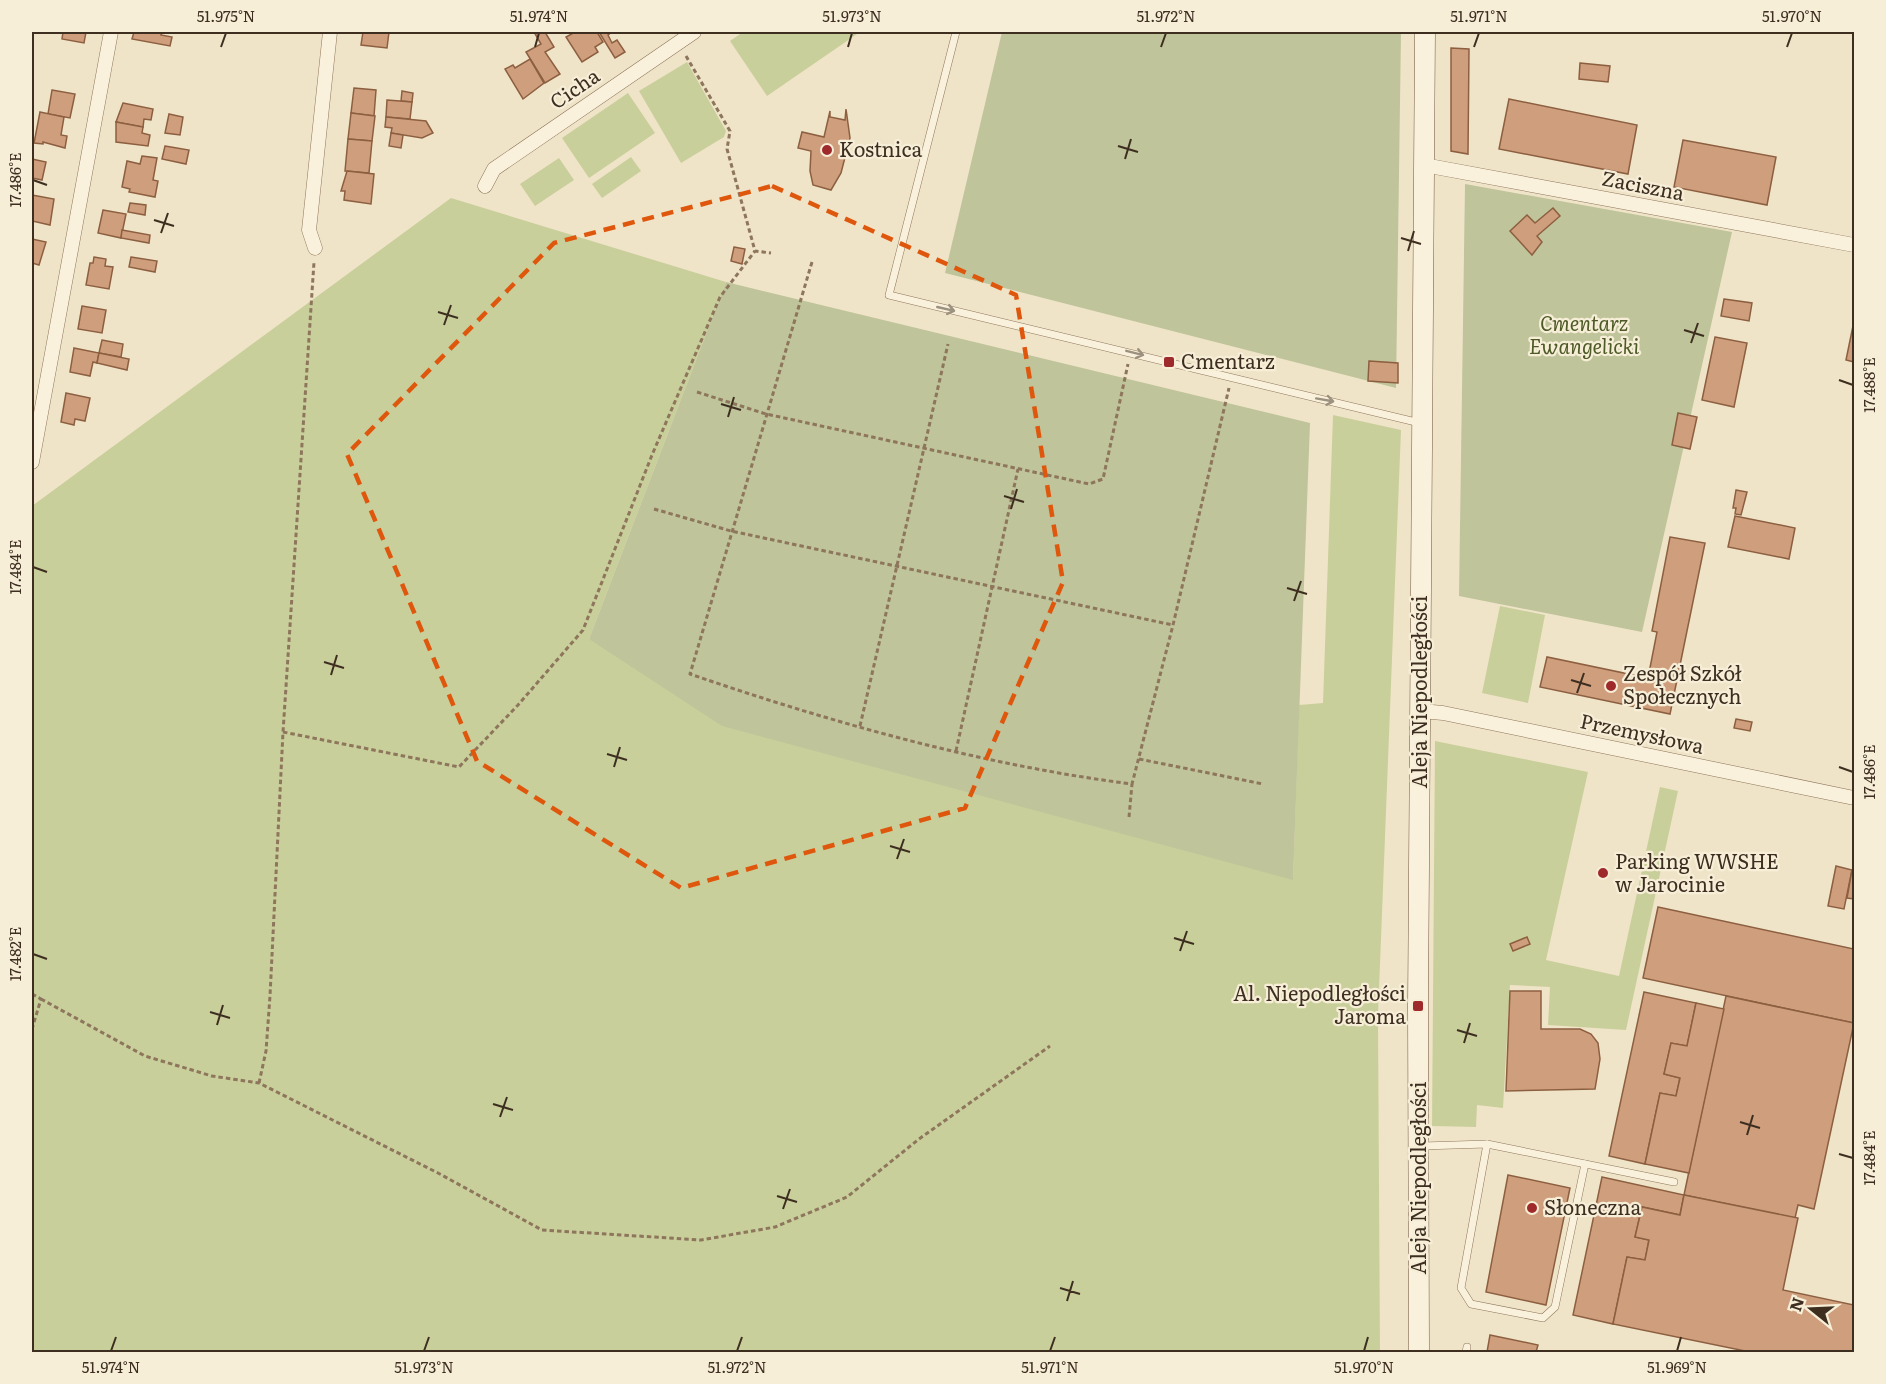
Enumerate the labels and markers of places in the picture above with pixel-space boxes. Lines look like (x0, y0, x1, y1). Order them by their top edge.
place label: Kostnica (839, 133, 922, 163)
marker: Kostnica (820, 143, 834, 157)
place label: Cmentarz (1181, 345, 1275, 375)
marker: Cmentarz (1162, 355, 1176, 369)
place label: Zespół Szkół Społecznych (1623, 657, 1742, 710)
marker: Zespół Szkół Społecznych (1604, 679, 1618, 693)
place label: Parking WWSHE w Jarocinie (1615, 845, 1779, 898)
marker: Parking WWSHE w Jarocinie (1596, 866, 1610, 880)
place label: Al. Niepodległości Jaroma (1233, 977, 1406, 1030)
marker: Al. Niepodległości Jaroma (1411, 999, 1425, 1013)
place label: Słoneczna (1544, 1191, 1642, 1221)
marker: Słoneczna (1525, 1201, 1539, 1215)

